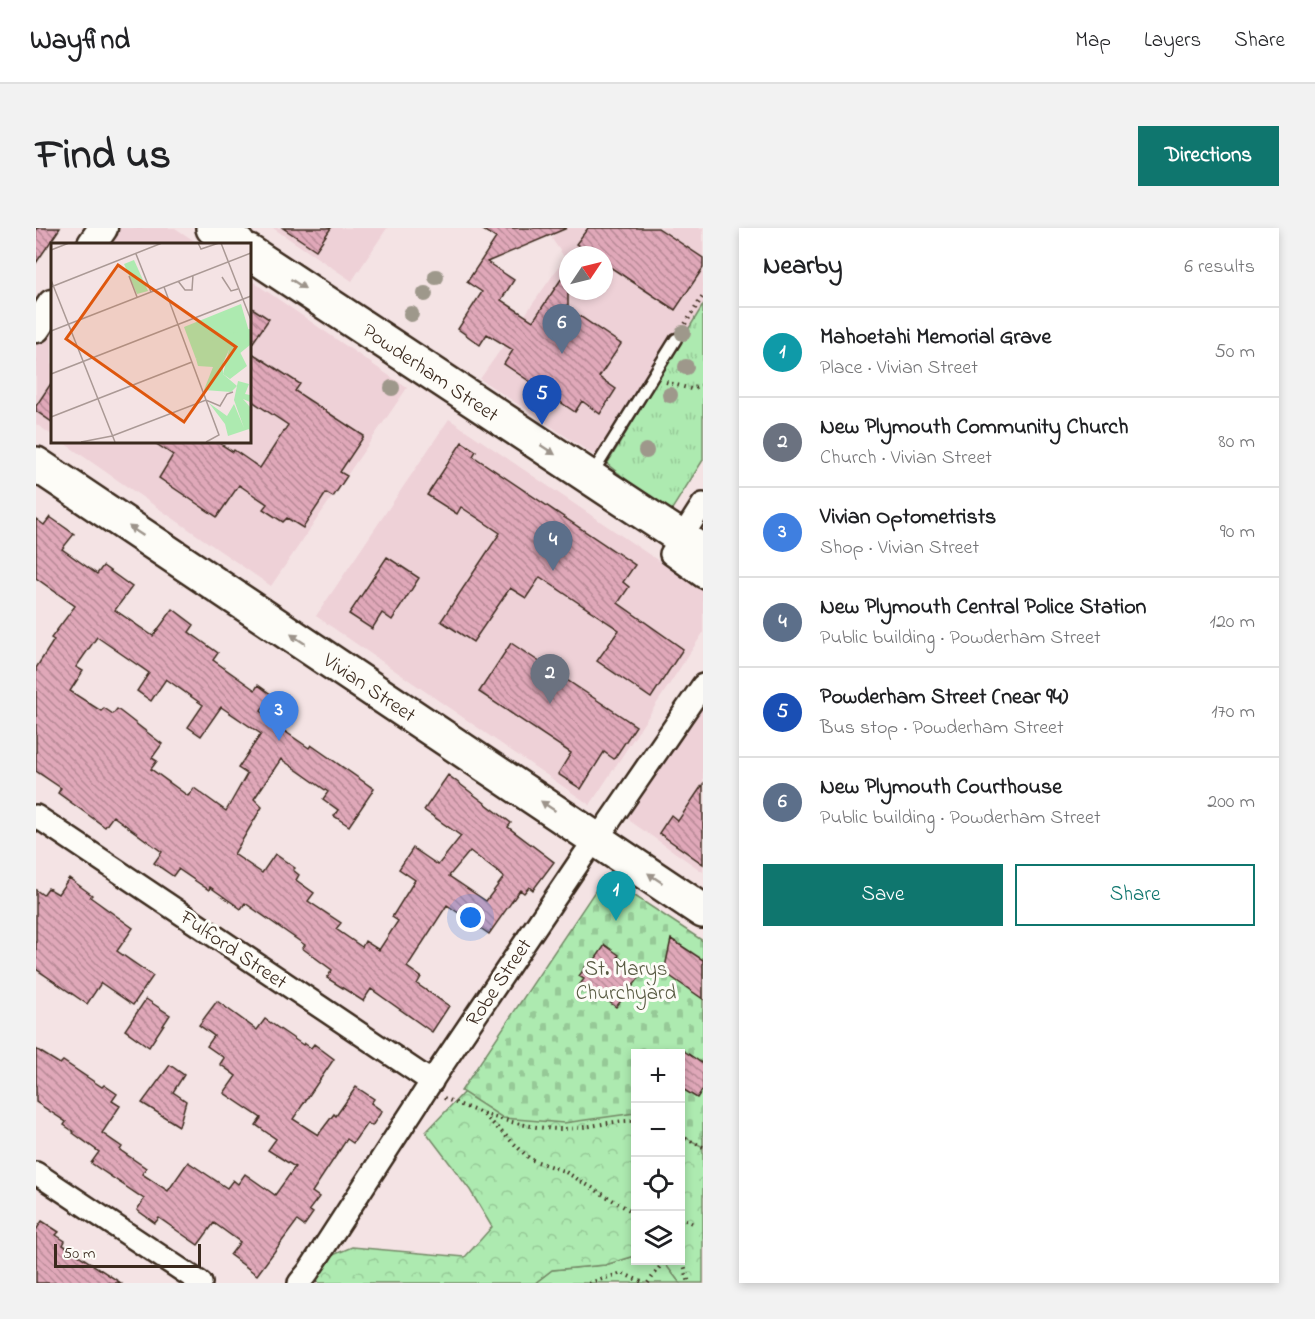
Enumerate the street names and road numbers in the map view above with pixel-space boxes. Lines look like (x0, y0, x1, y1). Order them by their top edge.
street label: Powderham Street (356, 317, 504, 431)
street label: Vivian Street (316, 646, 421, 731)
street label: Fulford Street (172, 903, 292, 998)
street label: Robe Street (459, 933, 540, 1033)

